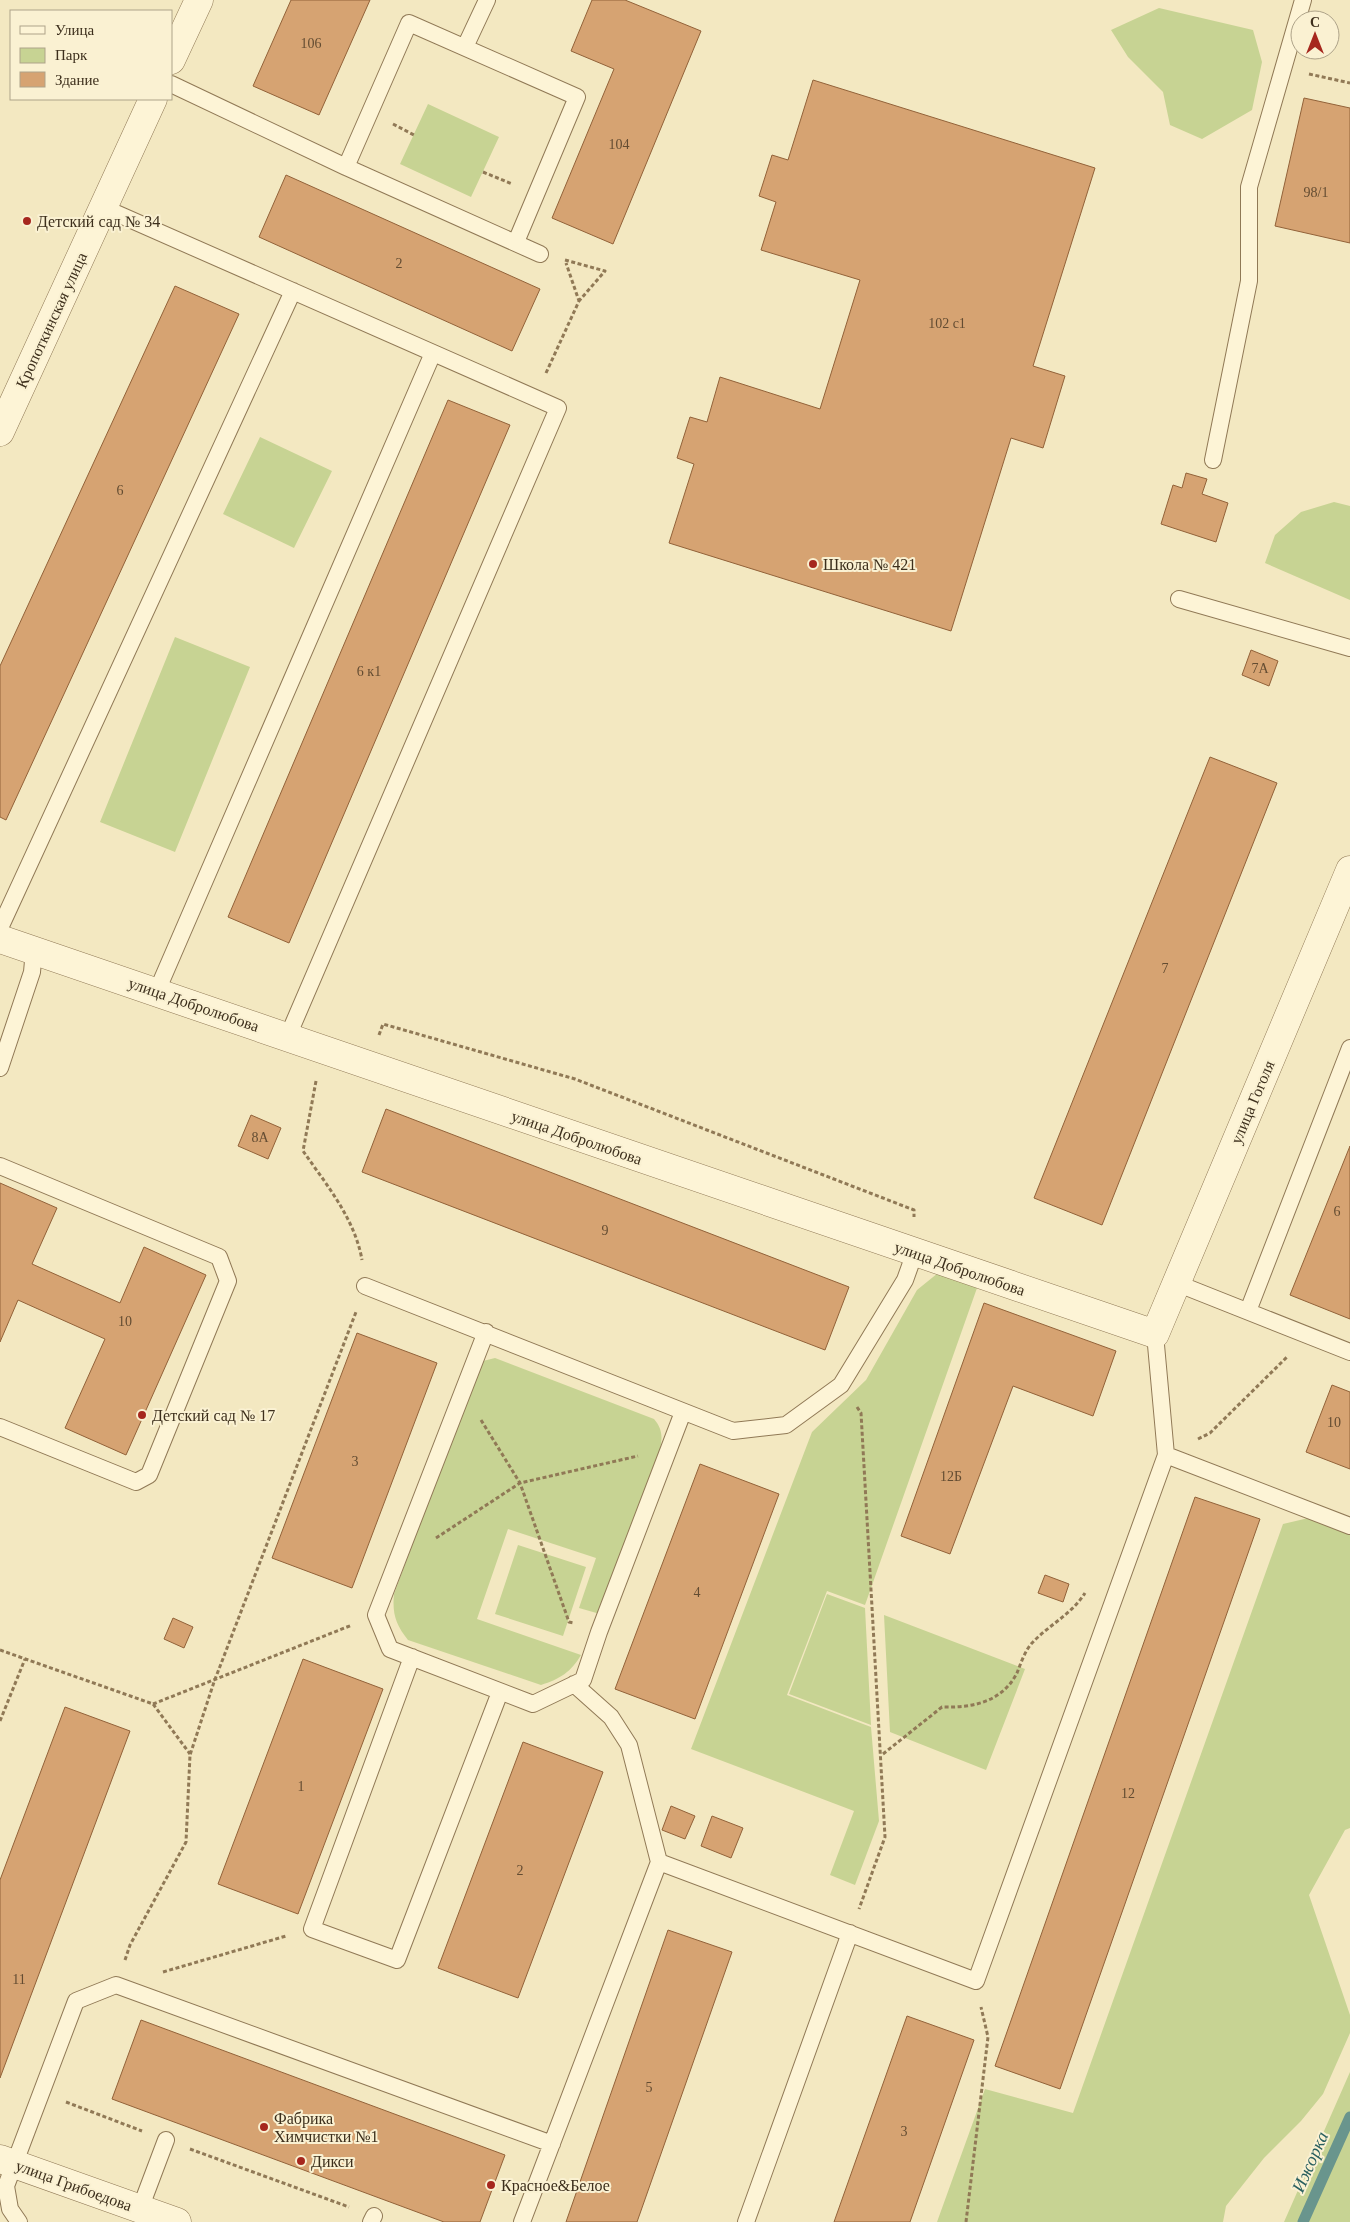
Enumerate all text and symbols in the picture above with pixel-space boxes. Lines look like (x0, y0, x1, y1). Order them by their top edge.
legend (10, 10, 172, 100)
north arrow (1290, 10, 1340, 60)
text: С (1310, 15, 1320, 30)
text: Улица (55, 22, 94, 38)
house number: 106 (301, 36, 322, 51)
text: Парк (55, 47, 88, 63)
text: Здание (55, 72, 99, 88)
house number: 104 (609, 137, 630, 152)
house number: 98/1 (1304, 185, 1328, 200)
place label: Детский сад № 34 (37, 213, 160, 231)
marker: Детский сад № 34 (21, 215, 33, 227)
street label: Кропоткинская улица (13, 250, 91, 391)
house number: 2 (396, 256, 403, 271)
house number: 102 с1 (928, 316, 966, 331)
house number: 6 (117, 483, 124, 498)
place label: Школа № 421 (823, 556, 916, 573)
marker: Школа № 421 (807, 558, 819, 570)
house number: 7А (1251, 661, 1269, 676)
house number: 6 к1 (357, 664, 381, 679)
house number: 7 (1162, 961, 1169, 976)
street label: улица Добролюбова (126, 974, 261, 1036)
street label: улица Гоголя (1227, 1057, 1279, 1147)
street label: улица Добролюбова (509, 1107, 644, 1169)
house number: 8А (251, 1130, 269, 1145)
house number: 6 (1334, 1204, 1341, 1219)
house number: 9 (602, 1223, 609, 1238)
street label: улица Добролюбова (892, 1238, 1027, 1300)
house number: 10 (118, 1314, 132, 1329)
place label: Детский сад № 17 (152, 1407, 275, 1425)
marker: Детский сад № 17 (136, 1409, 148, 1421)
house number: 10 (1327, 1415, 1341, 1430)
house number: 3 (352, 1454, 359, 1469)
house number: 12Б (940, 1469, 962, 1484)
house number: 4 (694, 1585, 701, 1600)
house number: 1 (298, 1779, 305, 1794)
house number: 12 (1121, 1786, 1135, 1801)
house number: 2 (517, 1863, 524, 1878)
house number: 11 (12, 1972, 26, 1987)
house number: 5 (646, 2080, 653, 2095)
place label: Фабрика Химчистки №1 (274, 2110, 379, 2145)
marker: Фабрика Химчистки №1 (258, 2121, 270, 2133)
house number: 3 (901, 2124, 908, 2139)
water label: Ижорка (1287, 2129, 1332, 2196)
place label: Дикси (311, 2153, 354, 2171)
marker: Дикси (295, 2155, 307, 2167)
street label: улица Грибоедова (13, 2157, 134, 2215)
place label: Красное&Белое (501, 2177, 610, 2195)
marker: Красное&Белое (485, 2179, 497, 2191)

